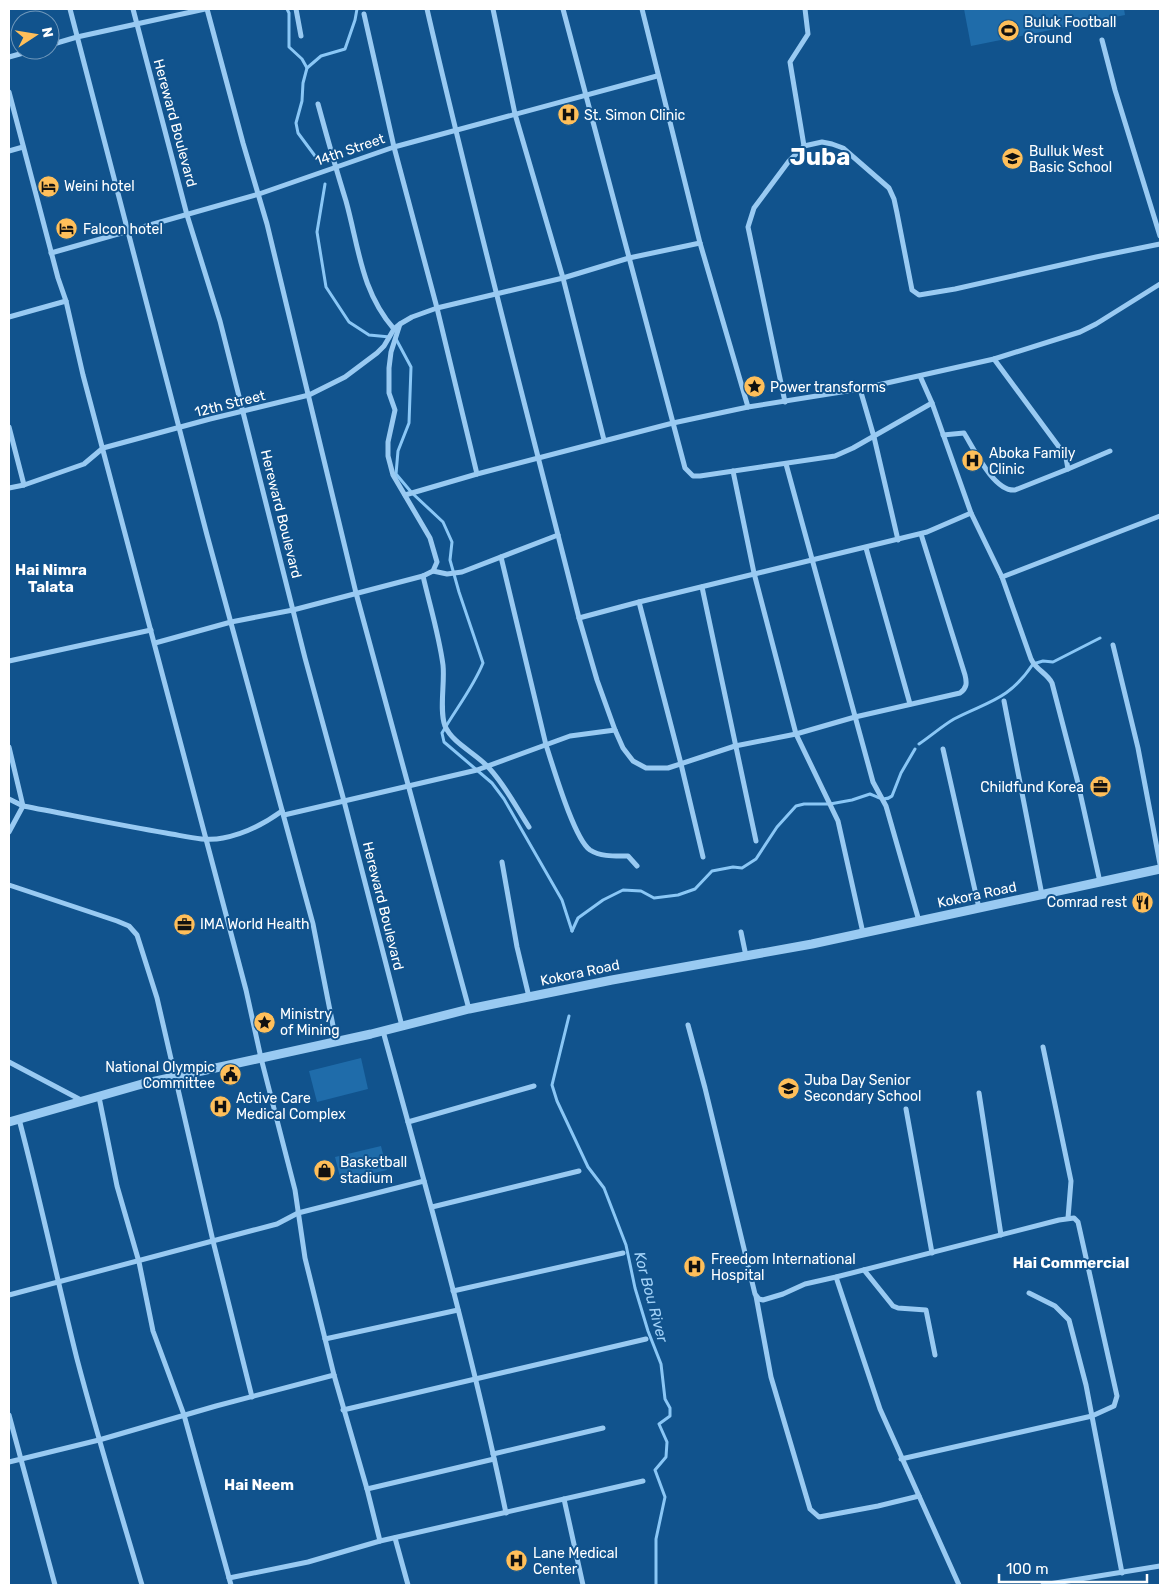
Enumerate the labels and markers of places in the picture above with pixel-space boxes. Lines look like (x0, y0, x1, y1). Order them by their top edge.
place label: Buluk Football Ground (1024, 14, 1117, 47)
sports icon: Buluk Football Ground (996, 18, 1020, 42)
hospital icon: St. Simon Clinic (556, 103, 580, 127)
place label: St. Simon Clinic (584, 107, 686, 124)
place label: Bulluk West Basic School (1029, 143, 1112, 176)
school or university icon: Bulluk West Basic School (1001, 147, 1025, 171)
hotel icon: Weini hotel (36, 174, 60, 198)
place label: Weini hotel (64, 178, 135, 195)
hotel icon: Falcon hotel (55, 217, 79, 241)
place label: Falcon hotel (83, 221, 163, 238)
place icon: Power transforms (742, 375, 766, 399)
place label: Power transforms (770, 379, 886, 396)
place label: Aboka Family Clinic (989, 445, 1076, 478)
hospital icon: Aboka Family Clinic (961, 449, 985, 473)
office icon: Childfund Korea (1088, 775, 1112, 799)
place label: Childfund Korea (980, 779, 1084, 796)
restaurant icon: Comrad rest (1131, 890, 1155, 914)
place label: Comrad rest (1047, 894, 1128, 911)
office icon: IMA World Health (172, 912, 196, 936)
place label: IMA World Health (200, 916, 310, 933)
place label: Ministry of Mining (280, 1006, 340, 1039)
place icon: Ministry of Mining (252, 1010, 276, 1034)
place label: National Olympic Committee (105, 1059, 215, 1092)
public building icon: National Olympic Committee (219, 1063, 243, 1087)
place label: Juba Day Senior Secondary School (804, 1072, 921, 1105)
school or university icon: Juba Day Senior Secondary School (776, 1076, 800, 1100)
place label: Active Care Medical Complex (236, 1090, 346, 1123)
hospital icon: Active Care Medical Complex (208, 1094, 232, 1118)
place label: Basketball stadium (340, 1154, 407, 1187)
shop icon: Basketball stadium (312, 1158, 336, 1182)
place label: Freedom International Hospital (711, 1251, 856, 1284)
hospital icon: Freedom International Hospital (683, 1255, 707, 1279)
place label: Lane Medical Center (533, 1545, 618, 1578)
hospital icon: Lane Medical Center (505, 1549, 529, 1573)

